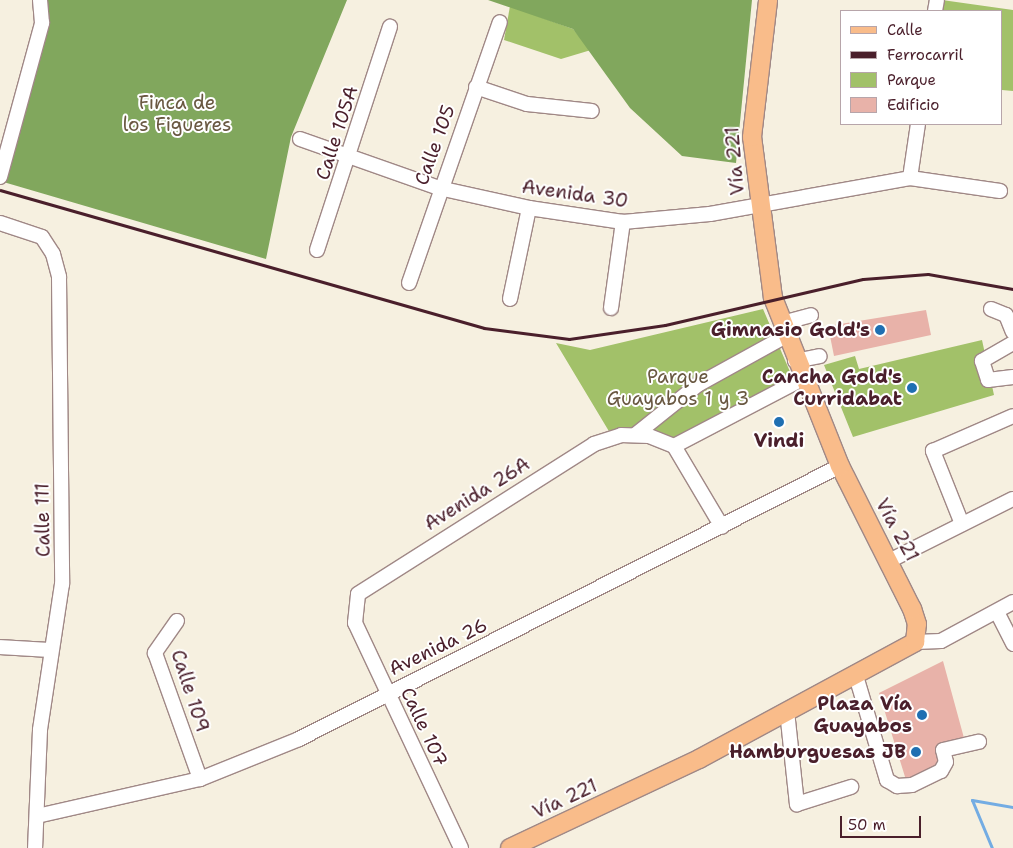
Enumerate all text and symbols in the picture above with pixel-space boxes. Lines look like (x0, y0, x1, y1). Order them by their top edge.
legend (840, 10, 1003, 125)
text: Calle (887, 20, 923, 40)
text: Ferrocarril (887, 45, 963, 65)
text: Parque (887, 70, 936, 90)
street label: Calle 105A (311, 83, 363, 183)
park label: Finca de los Figueres (123, 92, 231, 136)
text: Edificio (887, 95, 939, 115)
street label: Calle 105 (410, 102, 460, 188)
street label: Vía 221 (721, 126, 749, 196)
street label: Avenida 30 (520, 175, 630, 213)
place label: Gimnasio Gold's (711, 319, 870, 341)
marker: Gimnasio Gold's (874, 324, 886, 336)
park label: Parque Guayabos 1 y 3 (607, 366, 749, 410)
place label: Cancha Gold's Curridabat (762, 366, 902, 410)
marker: Cancha Gold's Curridabat (906, 382, 918, 394)
marker: Vindi (773, 416, 785, 428)
place label: Vindi (754, 430, 804, 452)
street label: Avenida 26A (420, 453, 534, 535)
street label: Calle 111 (31, 483, 55, 557)
street label: Vía 221 (870, 494, 924, 566)
street label: Avenida 26 (385, 613, 491, 681)
street label: Calle 109 (166, 647, 214, 735)
street label: Calle 107 (396, 684, 452, 770)
place label: Plaza Vía Guayabos (813, 693, 912, 737)
marker: Plaza Vía Guayabos (916, 709, 928, 721)
place label: Hamburguesas JB (729, 741, 906, 763)
marker: Hamburguesas JB (910, 746, 922, 758)
street label: Vía 221 (529, 774, 601, 824)
scale bar (843, 806, 924, 838)
text: 50 m (848, 815, 886, 835)

